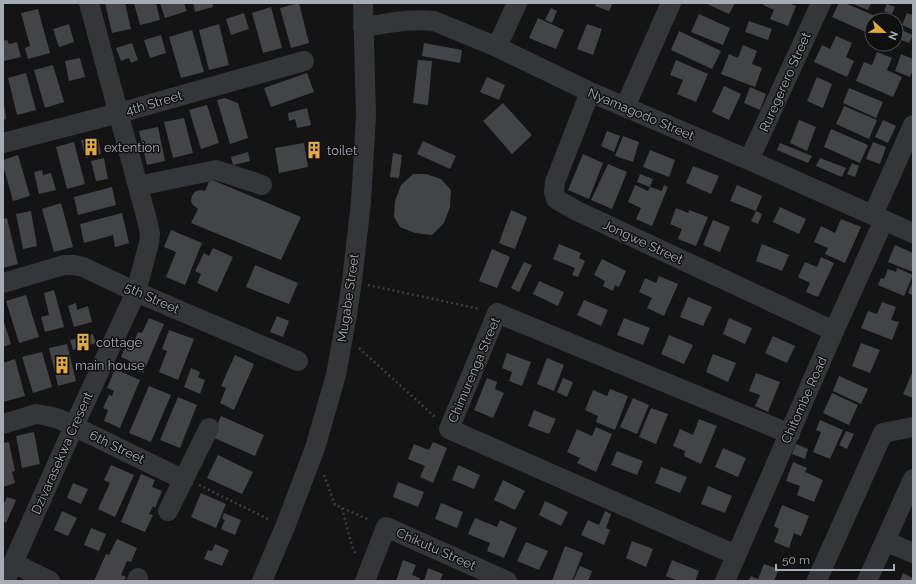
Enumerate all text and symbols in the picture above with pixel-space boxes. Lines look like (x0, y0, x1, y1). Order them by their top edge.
north arrow (864, 12, 904, 52)
street label: Ruregerero Street (756, 29, 814, 134)
text: N (885, 29, 900, 42)
street label: Nyamagodo Street (586, 85, 697, 143)
street label: 4th Street (124, 88, 185, 118)
building icon: extention (81, 137, 101, 157)
place label: extention (104, 140, 160, 155)
building icon: toilet (304, 140, 324, 160)
place label: toilet (327, 143, 358, 158)
street label: Jongwe Street (600, 217, 686, 267)
street label: Mugabe Street (334, 252, 362, 343)
street label: 5th Street (122, 279, 182, 317)
street label: Chimurenga Street (445, 314, 503, 425)
building icon: cottage (73, 332, 93, 352)
place label: cottage (96, 335, 143, 350)
street label: Chitombe Road (778, 354, 830, 446)
building icon: main house (52, 355, 72, 375)
place label: main house (75, 358, 145, 373)
street label: Dzivarasekwa Cresent (28, 389, 96, 516)
street label: 6th Street (87, 427, 147, 467)
street label: Chikutu Street (394, 525, 479, 573)
scale bar (776, 546, 894, 572)
text: 50 m (782, 553, 810, 567)

